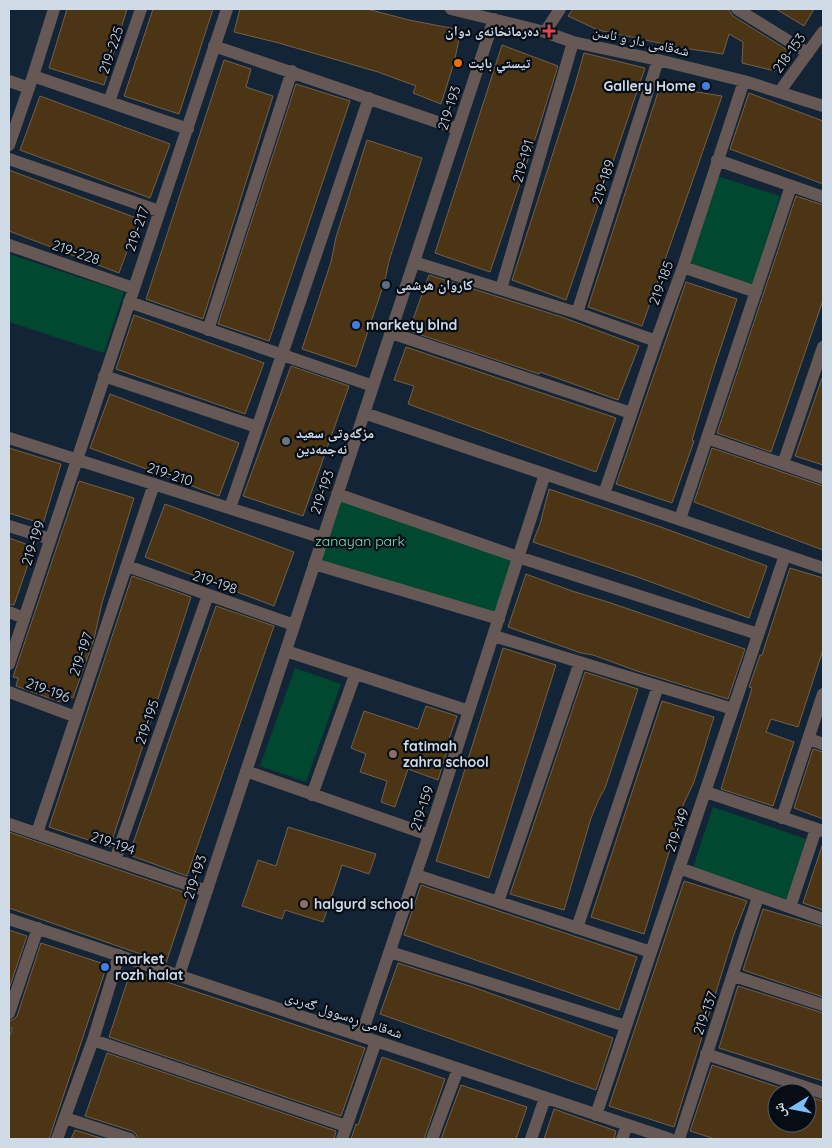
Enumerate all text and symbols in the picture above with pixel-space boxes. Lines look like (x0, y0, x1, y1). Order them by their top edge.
place label: دەرمانخانەی دوان (445, 22, 539, 40)
street label: شەقامی دار و ئاسن (591, 22, 691, 60)
street label: 219-225 (94, 24, 128, 76)
marker: دەرمانخانەی دوان (543, 25, 555, 37)
street label: 218-153 (768, 29, 810, 77)
place label: تيستي بايت (468, 54, 531, 74)
marker: تيستي بايت (452, 57, 464, 69)
place label: Gallery Home (603, 77, 696, 95)
marker: Gallery Home (700, 80, 712, 92)
street label: 219-193 (433, 83, 465, 133)
street label: 219-191 (508, 137, 538, 185)
street label: 219-189 (587, 157, 619, 207)
street label: 219-217 (121, 204, 153, 254)
street label: 219-228 (50, 235, 102, 269)
street label: 219-185 (645, 258, 677, 308)
place label: كاروان هرشمی (396, 276, 473, 294)
marker: كاروان هرشمی (380, 279, 392, 291)
place label: markety blnd (366, 316, 457, 334)
marker: markety blnd (350, 319, 362, 331)
place label: مزگەوتی سعید نەجمەدین (296, 424, 374, 458)
marker: مزگەوتی سعید نەجمەدین (280, 435, 292, 447)
street label: 219-210 (145, 458, 195, 490)
street label: 219-193 (306, 467, 338, 517)
street label: 219-199 (17, 518, 49, 568)
park label: zanayan park (315, 532, 405, 550)
street label: 219-198 (190, 566, 240, 598)
street label: 219-197 (65, 630, 97, 678)
street label: 219-196 (23, 674, 73, 706)
street label: 219-195 (131, 697, 163, 747)
place label: fatimah zahra school (403, 737, 489, 771)
marker: fatimah zahra school (387, 748, 399, 760)
street label: 219-159 (406, 783, 438, 833)
street label: 219-149 (661, 805, 693, 854)
street label: 219-194 (88, 827, 138, 859)
street label: 219-193 (179, 852, 211, 902)
place label: halgurd school (314, 895, 414, 913)
marker: halgurd school (298, 898, 310, 910)
place label: market rozh halat (115, 950, 184, 984)
marker: market rozh halat (99, 961, 111, 973)
street label: شەقامی ڕەسوول گەردی (282, 988, 405, 1045)
street label: 219-137 (689, 989, 721, 1037)
north arrow (767, 1083, 817, 1133)
text: ش (769, 1101, 789, 1119)

